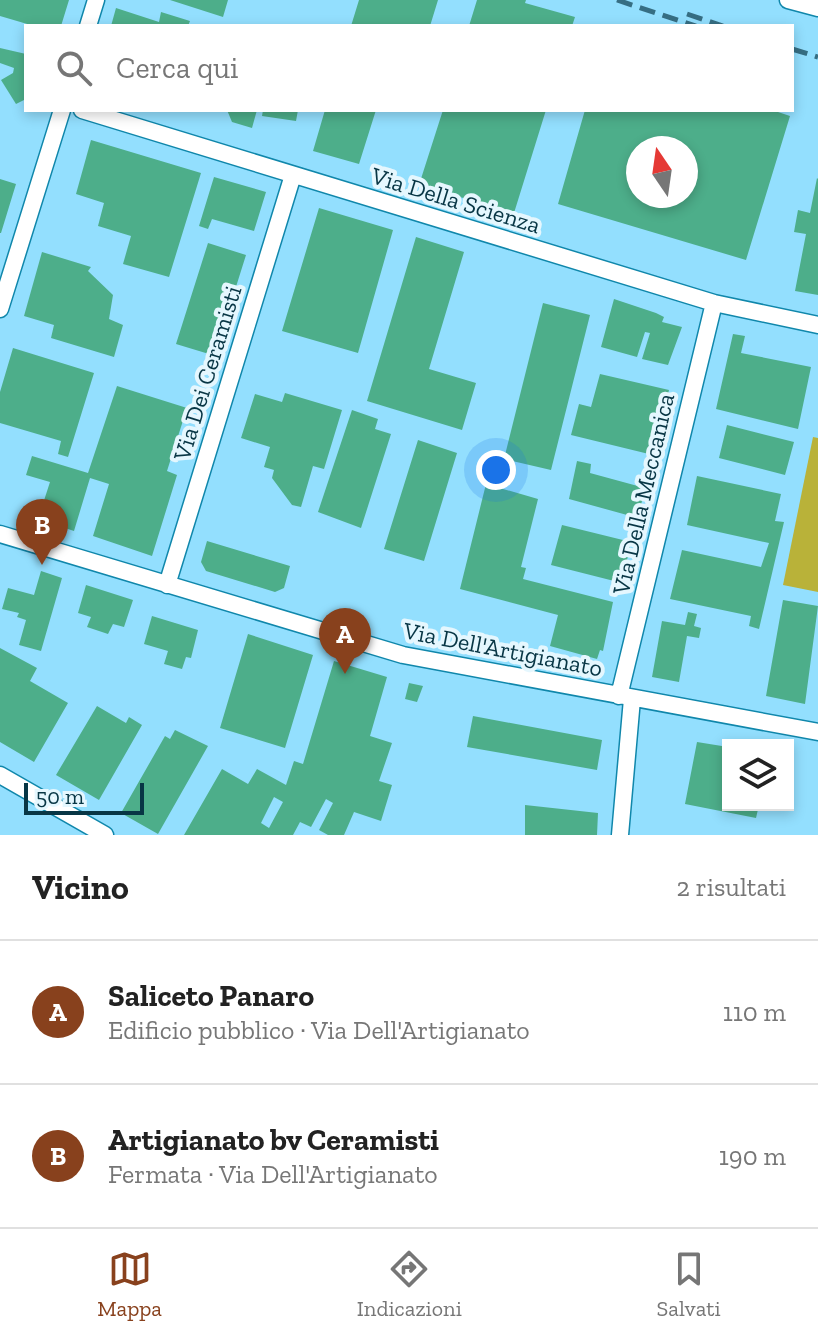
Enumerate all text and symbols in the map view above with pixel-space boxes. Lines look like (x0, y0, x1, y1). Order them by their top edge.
search box (24, 24, 794, 112)
icon: search (52, 46, 96, 90)
text: Cerca qui (116, 50, 239, 86)
north arrow (626, 136, 698, 208)
street label: Via Della Scienza (367, 160, 544, 240)
street label: Via Dei Ceramisti (166, 282, 247, 465)
street label: Via Della Meccanica (606, 390, 680, 598)
your location (476, 450, 516, 490)
pin: B (16, 499, 68, 565)
pin: A (319, 608, 371, 674)
street label: Via Dell'Artigianato (400, 615, 605, 682)
map controls (722, 739, 794, 811)
button: layers (722, 739, 794, 811)
scale bar (24, 779, 144, 815)
text: 50 m (36, 783, 84, 810)
text: Vicino (32, 867, 129, 908)
text: 2 risultati (676, 871, 786, 903)
text: Saliceto Panaro (108, 978, 314, 1014)
text: A (49, 996, 67, 1028)
text: 110 m (723, 996, 786, 1028)
text: Edificio pubblico · Via Dell'Artigianato (108, 1014, 530, 1046)
text: Artigianato bv Ceramisti (108, 1122, 439, 1158)
text: B (50, 1140, 66, 1172)
text: 190 m (719, 1140, 786, 1172)
text: Fermata · Via Dell'Artigianato (108, 1158, 438, 1190)
tab: Mappa (97, 1247, 162, 1322)
tab: Indicazioni (357, 1247, 462, 1322)
tab: Salvati (657, 1247, 721, 1322)

